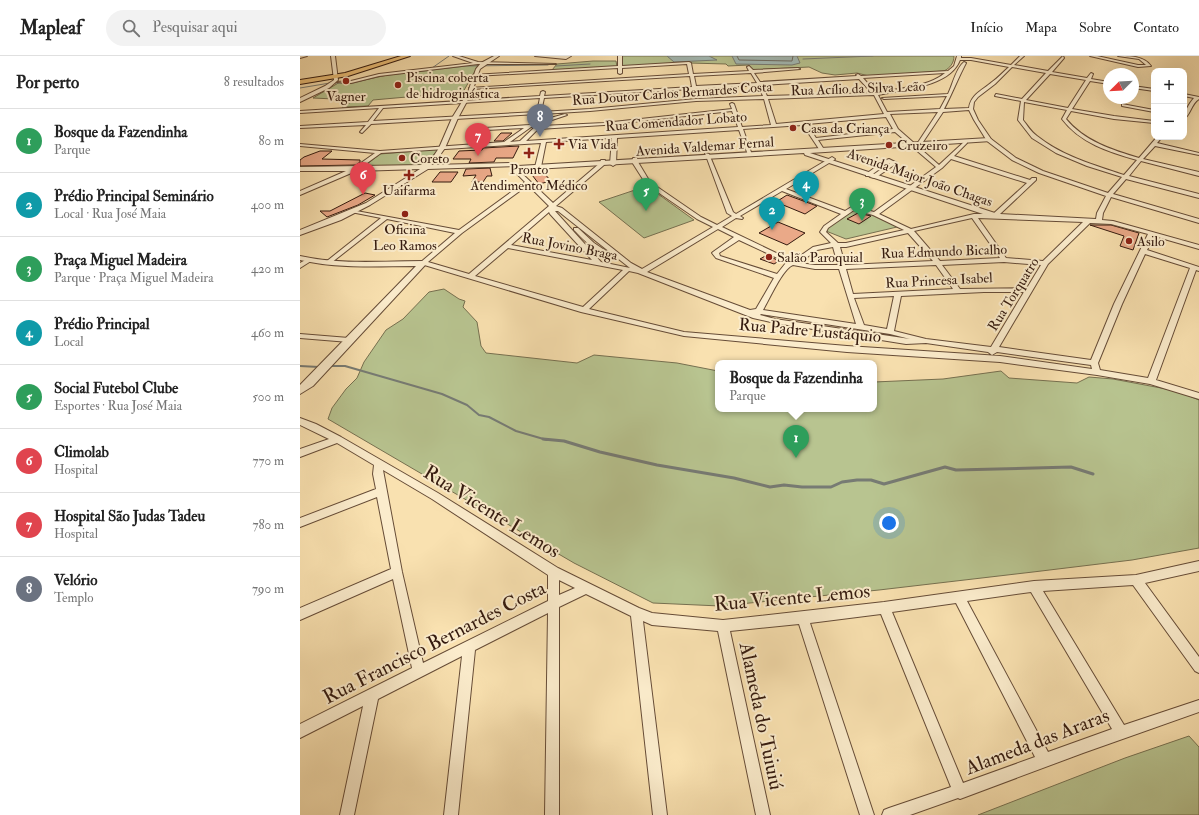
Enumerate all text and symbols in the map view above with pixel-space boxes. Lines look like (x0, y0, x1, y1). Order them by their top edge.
search box (106, 10, 386, 46)
text: Mapleaf (20, 16, 82, 40)
icon: search (120, 17, 142, 39)
text: Pesquisar aqui (152, 18, 237, 37)
text: Início (970, 19, 1003, 36)
text: Mapa (1025, 19, 1057, 36)
text: Sobre (1079, 19, 1111, 36)
text: Contato (1133, 19, 1179, 36)
north arrow (1103, 68, 1139, 104)
map controls (1151, 68, 1187, 140)
button: + (1151, 68, 1187, 104)
place label: Piscina coberta de hidroginástica (406, 69, 500, 102)
text: Por perto (16, 72, 79, 93)
text: 8 resultados (224, 74, 284, 90)
marker: Vagner (341, 76, 351, 86)
street label: Rua Doutor Carlos Bernardes Costa (571, 78, 773, 109)
street label: Rua Acílio da Silva Leão (790, 78, 926, 99)
marker: Piscina coberta de hidroginástica (393, 80, 403, 90)
place label: Vagner (326, 88, 367, 105)
pin: 8 (527, 104, 553, 137)
button: − (1151, 104, 1187, 140)
street label: Rua Comendador Lobato (605, 108, 748, 135)
place label: Casa da Criança (801, 120, 890, 137)
text: Bosque da Fazendinha (54, 123, 187, 142)
pin: 7 (465, 123, 491, 156)
marker: Casa da Criança (788, 123, 798, 133)
text: 1 (27, 133, 31, 149)
text: 80 m (258, 133, 284, 149)
street label: Avenida Valdemar Fernal (634, 133, 775, 160)
place label: Via Vida (568, 136, 617, 153)
place label: Cruzeiro (897, 137, 948, 154)
marker: Via Vida (553, 138, 565, 150)
marker: Cruzeiro (884, 140, 894, 150)
text: Parque (54, 142, 90, 158)
street label: Avenida Major João Chagas (844, 144, 995, 210)
marker: Pronto Atendimento Médico (523, 147, 535, 159)
place label: Coreto (410, 150, 450, 167)
marker: Coreto (397, 153, 407, 163)
place label: Pronto Atendimento Médico (469, 161, 588, 194)
pin: 6 (350, 162, 376, 195)
marker: Uaifarma (404, 170, 414, 180)
pin: 4 (793, 171, 819, 204)
pin: 5 (633, 178, 659, 211)
place label: Uaifarma (382, 182, 436, 199)
text: Prédio Principal Seminário (54, 187, 214, 206)
pin: 3 (849, 188, 875, 221)
text: 2 (26, 197, 32, 213)
text: 400 m (251, 197, 284, 213)
pin: 2 (759, 197, 785, 230)
text: Local · Rua José Maia (54, 206, 166, 222)
marker: Oficina Leo Ramos (400, 209, 410, 219)
place label: Oficina Leo Ramos (373, 221, 437, 254)
street label: Rua Jovino Braga (521, 229, 619, 264)
place label: Asilo (1136, 233, 1165, 250)
marker: Asilo (1124, 236, 1134, 246)
street label: Rua Edmundo Bicalho (881, 241, 1008, 262)
place label: Salão Paroquial (777, 249, 863, 266)
text: Praça Miguel Madeira (54, 251, 187, 270)
marker: Salão Paroquial (764, 252, 774, 262)
street label: Rua Torquatro (984, 254, 1043, 334)
text: 3 (27, 261, 32, 277)
text: 420 m (251, 261, 284, 277)
street label: Rua Princesa Isabel (885, 269, 994, 292)
text: Parque · Praça Miguel Madeira (54, 270, 214, 286)
street label: Rua Padre Eustáquio (738, 314, 882, 347)
text: Prédio Principal (54, 315, 150, 334)
text: 4 (25, 325, 33, 341)
text: 460 m (251, 325, 284, 341)
text: Local (54, 334, 84, 350)
popup (715, 360, 877, 412)
text: Bosque da Fazendinha (729, 369, 863, 388)
text: Social Futebol Clube (54, 379, 178, 398)
text: Parque (729, 388, 766, 404)
text: 5 (26, 389, 32, 405)
text: 500 m (252, 389, 284, 405)
text: Esportes · Rua José Maia (54, 398, 182, 414)
pin: 1 (783, 425, 809, 458)
text: Climolab (54, 443, 109, 462)
text: 6 (26, 453, 32, 469)
text: 770 m (253, 453, 284, 469)
street label: Rua Vicente Lemos (419, 459, 565, 564)
text: Hospital (54, 462, 98, 478)
text: Hospital São Judas Tadeu (54, 507, 205, 526)
your location (879, 513, 899, 533)
text: 7 (26, 517, 32, 533)
text: 780 m (252, 517, 284, 533)
text: Hospital (54, 526, 98, 542)
text: Velório (54, 571, 97, 590)
street label: Rua Francisco Bernardes Costa (319, 575, 551, 710)
street label: Rua Vicente Lemos (713, 578, 871, 617)
text: 8 (26, 581, 32, 597)
text: 790 m (252, 581, 284, 597)
text: Templo (54, 590, 94, 606)
street label: Alameda do Tuiuiú (733, 639, 789, 792)
street label: Alameda das Araras (961, 702, 1113, 781)

